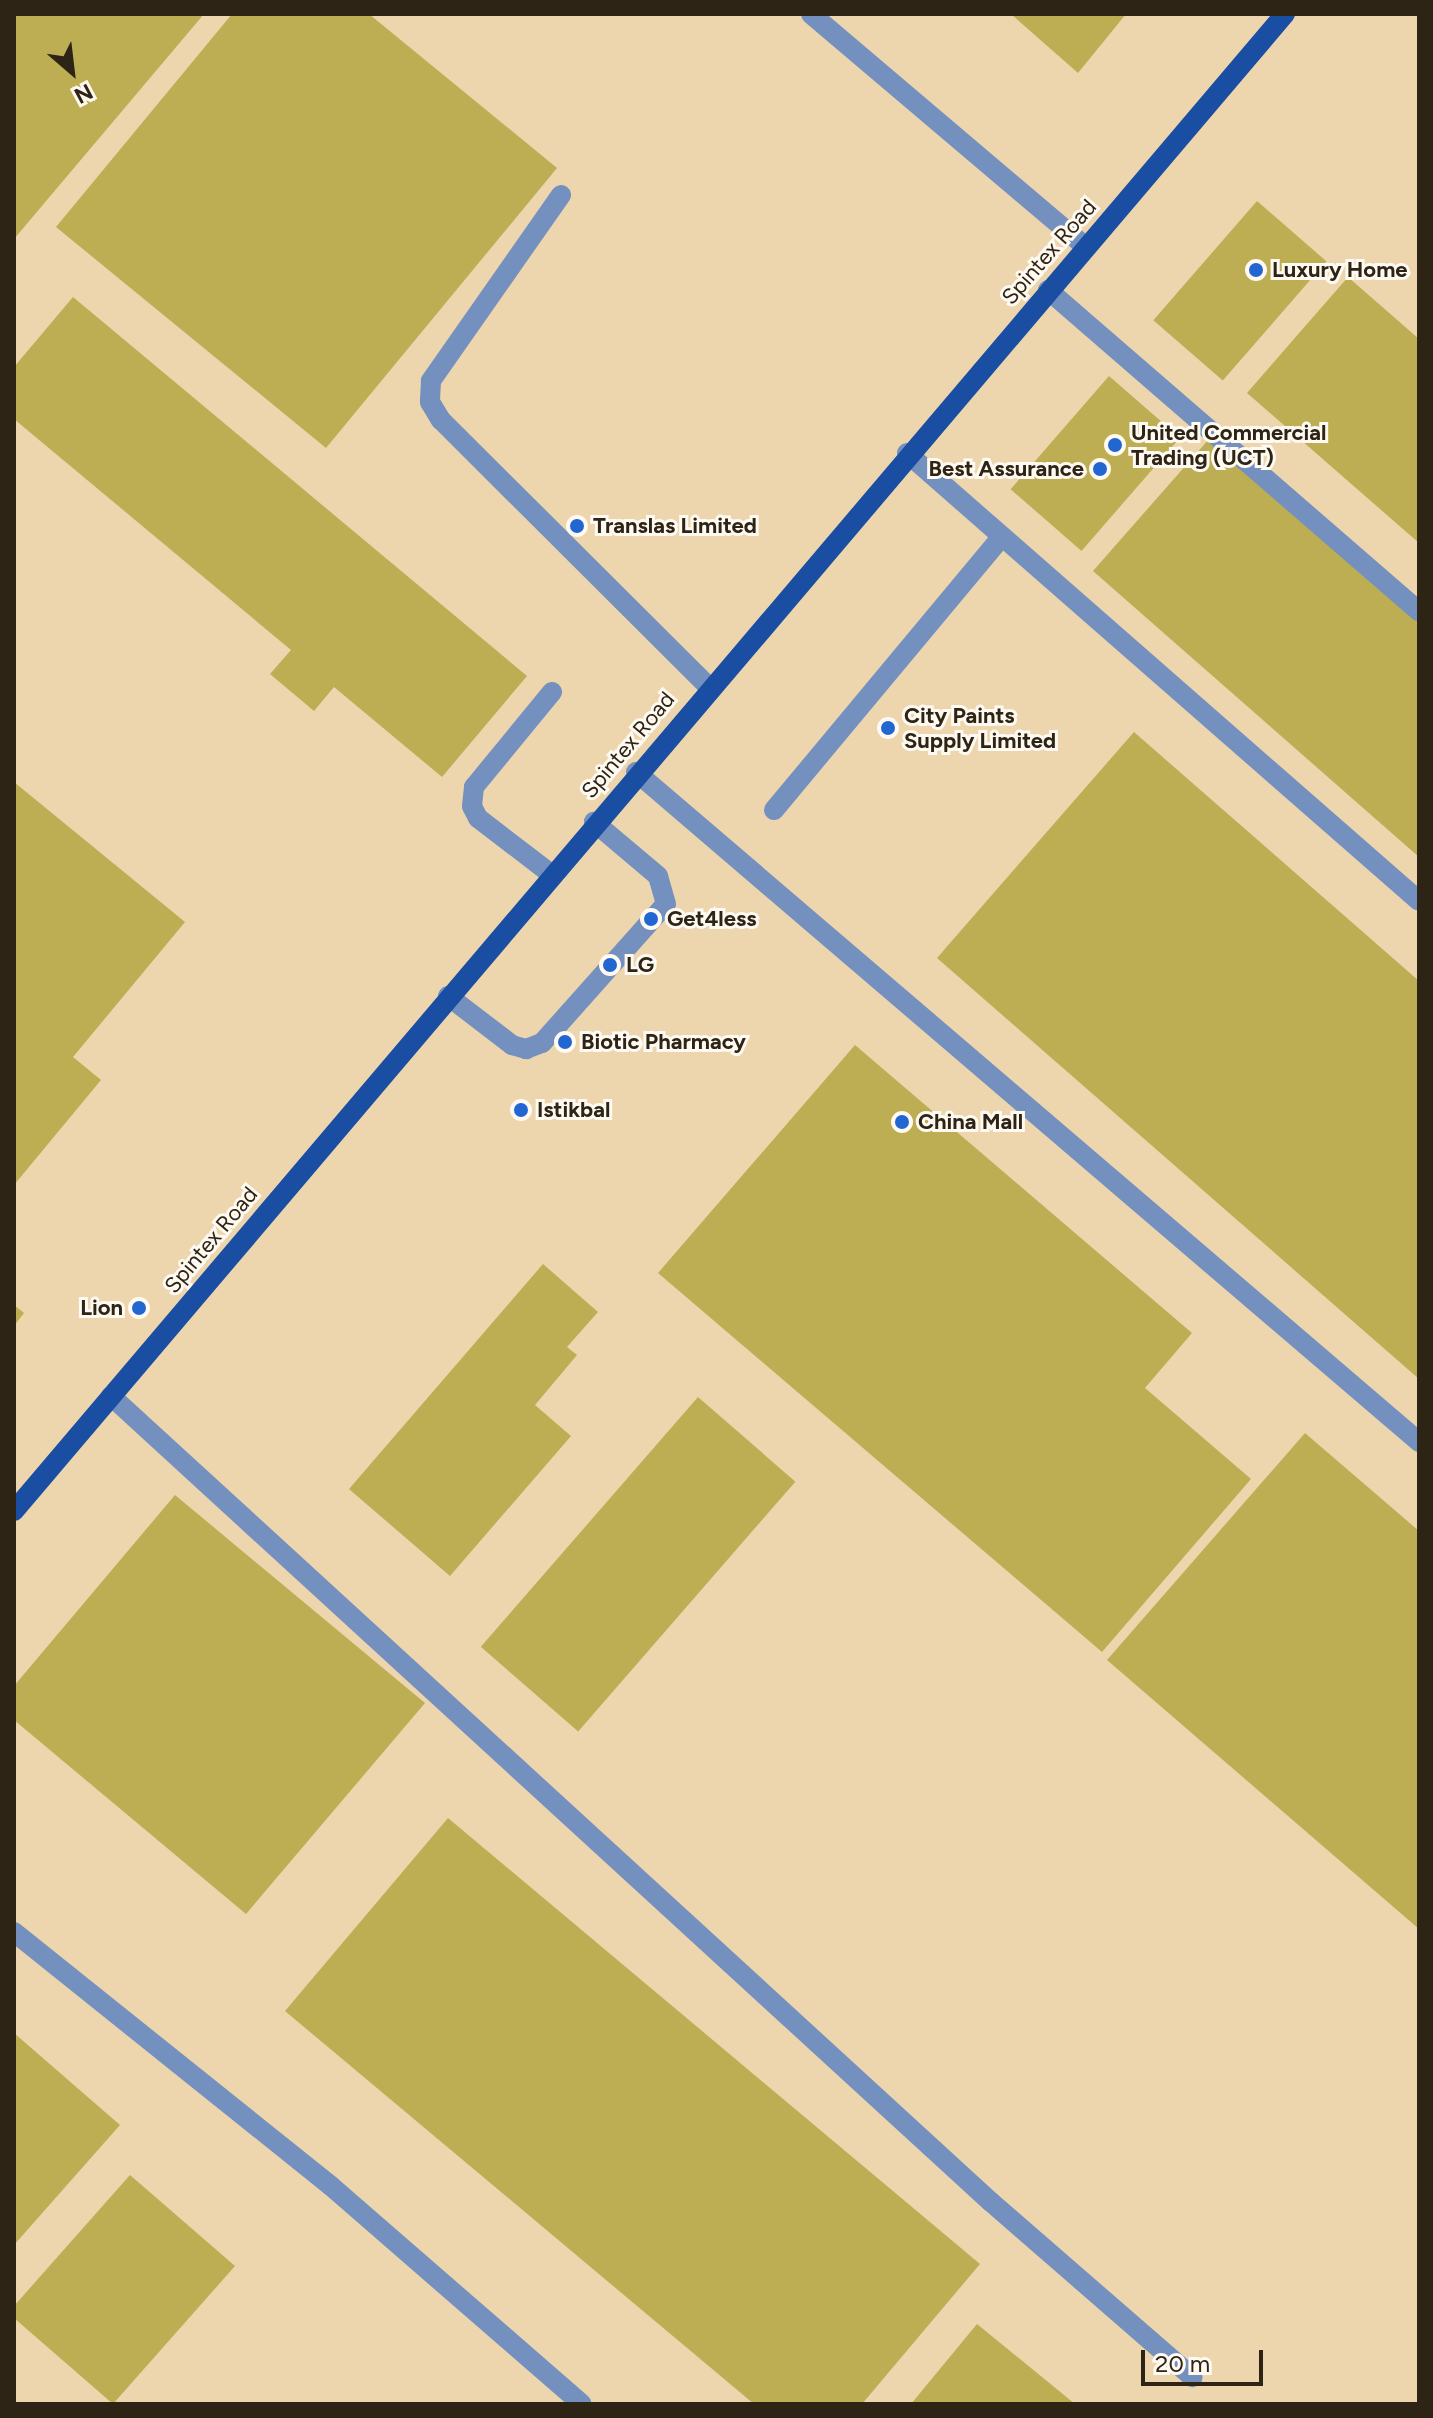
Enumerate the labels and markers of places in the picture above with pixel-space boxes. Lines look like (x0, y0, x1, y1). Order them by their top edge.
place label: Luxury Home (1272, 257, 1407, 283)
marker: Luxury Home (1247, 261, 1265, 279)
place label: United Commercial Trading (UCT) (1131, 419, 1326, 470)
marker: United Commercial Trading (UCT) (1106, 436, 1124, 454)
place label: Best Assurance (929, 456, 1084, 482)
marker: Best Assurance (1091, 460, 1109, 478)
place label: Translas Limited (593, 513, 757, 539)
marker: Translas Limited (568, 517, 586, 535)
place label: City Paints Supply Limited (904, 702, 1056, 754)
marker: City Paints Supply Limited (879, 719, 897, 737)
place label: Get4less (667, 906, 756, 932)
marker: Get4less (642, 910, 660, 928)
place label: LG (626, 952, 654, 978)
marker: LG (601, 956, 619, 974)
place label: Biotic Pharmacy (581, 1029, 746, 1055)
marker: Biotic Pharmacy (556, 1033, 574, 1051)
place label: Istikbal (537, 1097, 610, 1123)
marker: Istikbal (512, 1101, 530, 1119)
place label: China Mall (918, 1109, 1023, 1135)
marker: China Mall (893, 1113, 911, 1131)
place label: Lion (80, 1295, 123, 1321)
marker: Lion (130, 1299, 148, 1317)

